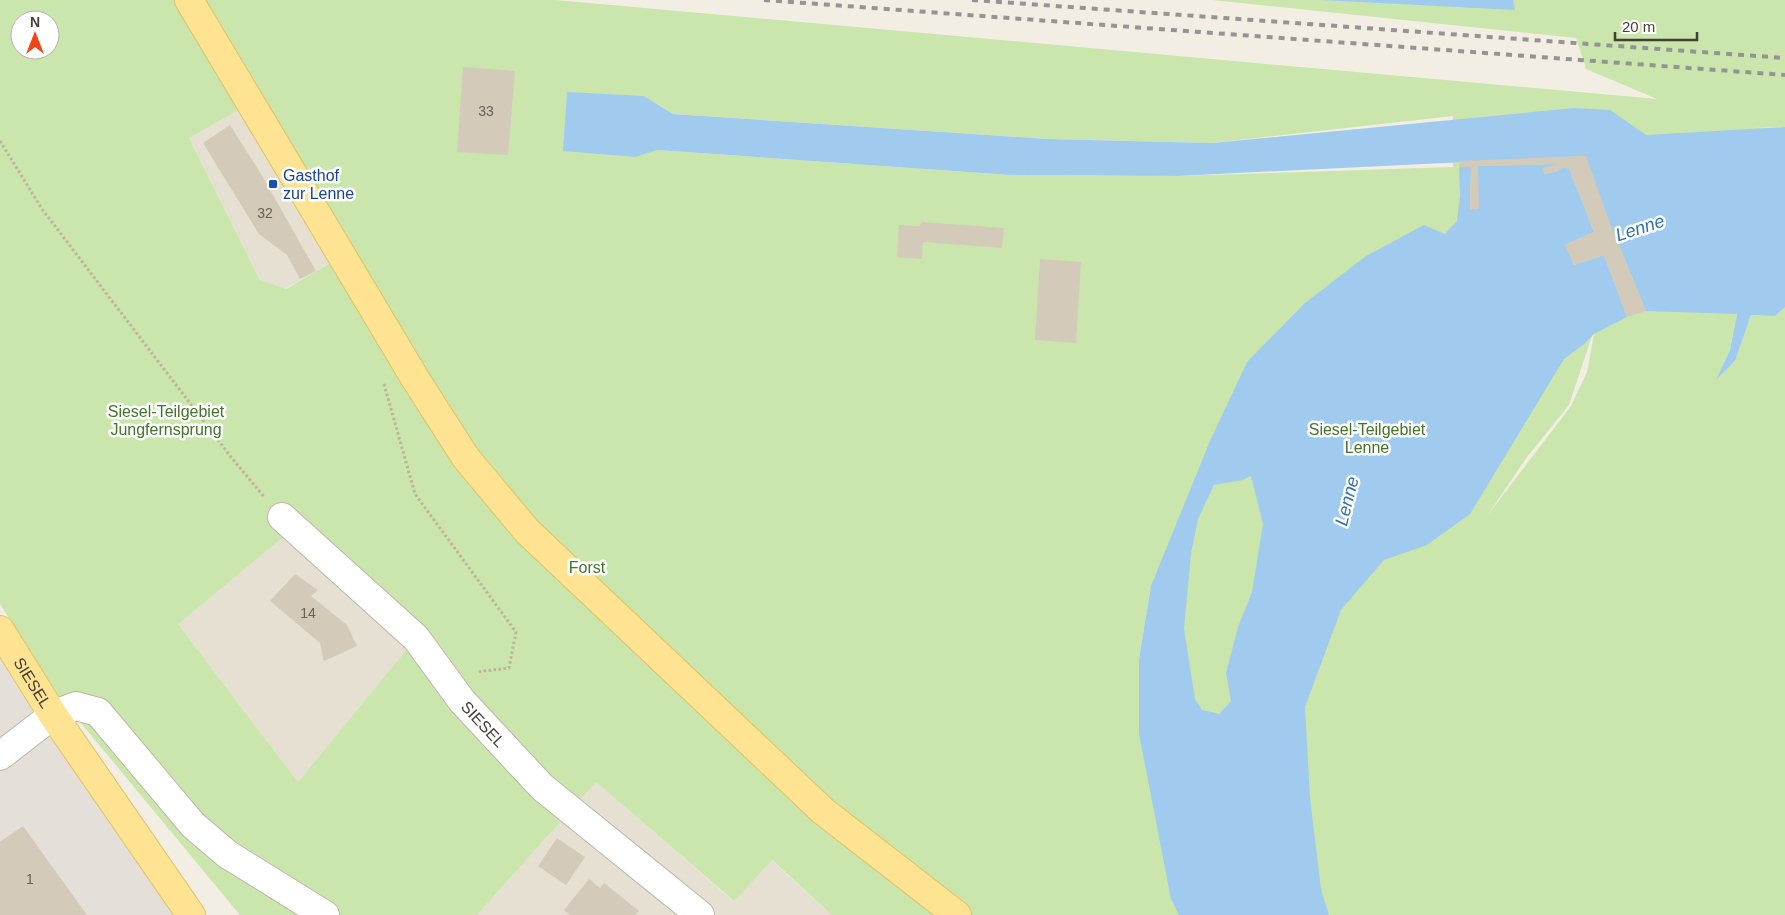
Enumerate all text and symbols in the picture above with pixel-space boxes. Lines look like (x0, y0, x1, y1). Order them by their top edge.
north arrow (10, 10, 60, 60)
scale bar (1615, 10, 1698, 42)
text: N (30, 14, 40, 30)
text: 20 m (1622, 18, 1655, 35)
house number: 33 (478, 103, 494, 119)
place label: Gasthof zur Lenne (283, 167, 354, 202)
marker: Gasthof zur Lenne (267, 178, 279, 190)
house number: 32 (257, 205, 273, 221)
water label: Lenne (1613, 211, 1667, 245)
park label: Siesel-Teilgebiet Jungfernsprung (108, 403, 225, 438)
park label: Siesel-Teilgebiet Lenne (1309, 421, 1426, 456)
water label: Lenne (1331, 474, 1363, 528)
park label: Forst (569, 559, 606, 576)
house number: 14 (300, 605, 316, 621)
street label: SIESEL (11, 654, 55, 711)
street label: SIESEL (458, 698, 509, 750)
house number: 1 (26, 871, 34, 887)

